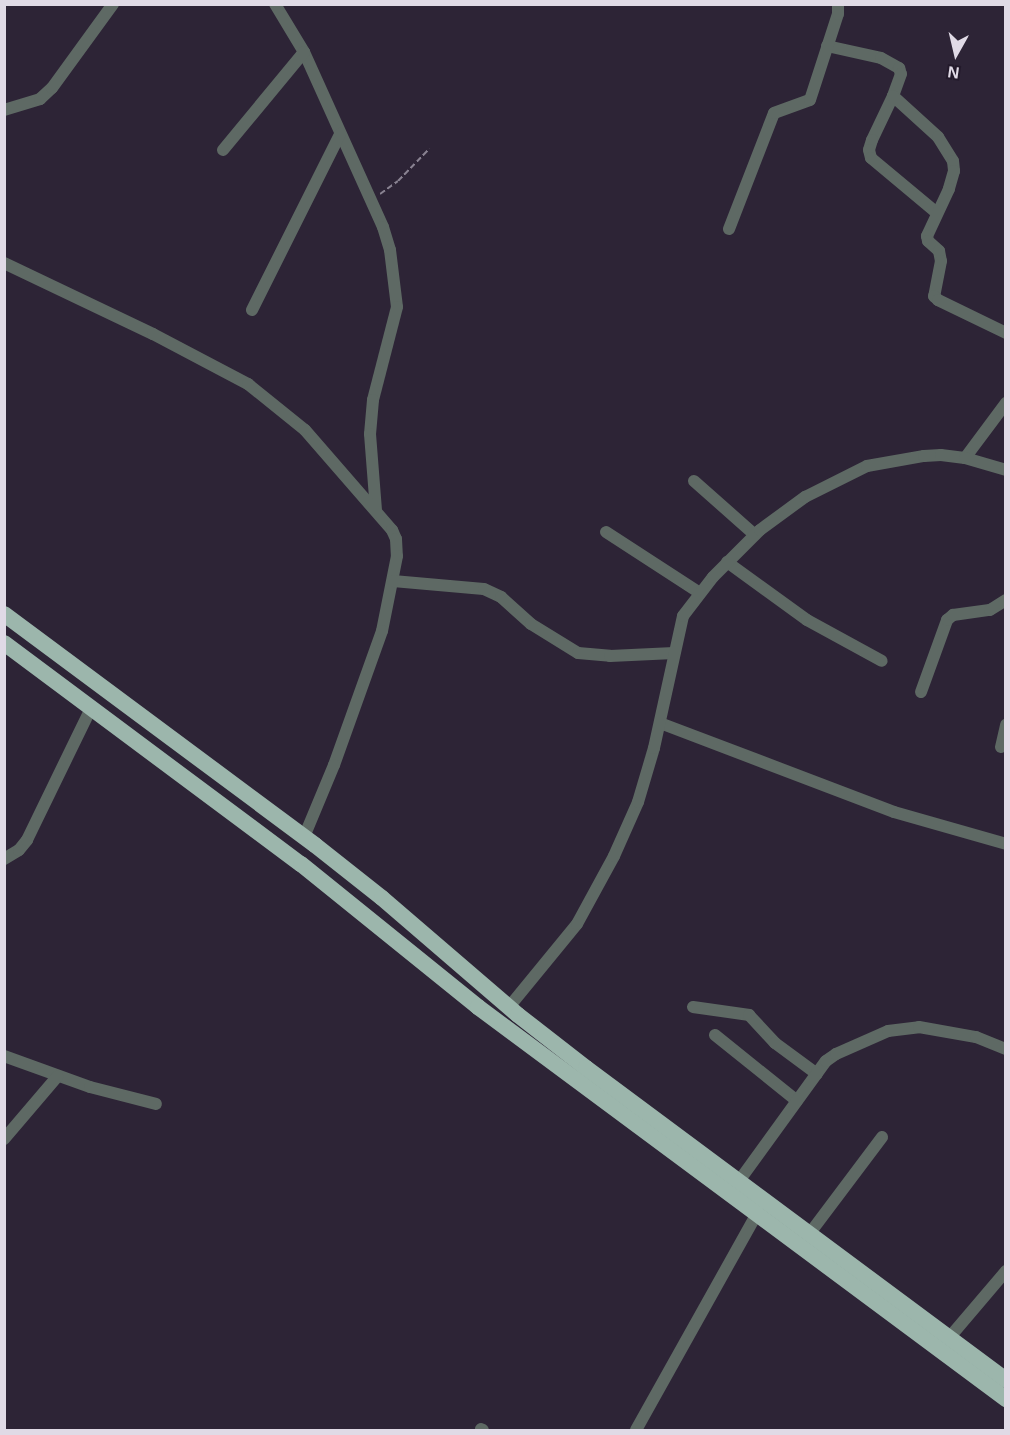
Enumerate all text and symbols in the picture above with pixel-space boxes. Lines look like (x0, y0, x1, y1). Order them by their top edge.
north arrow (926, 24, 986, 84)
text: N (947, 63, 960, 82)

